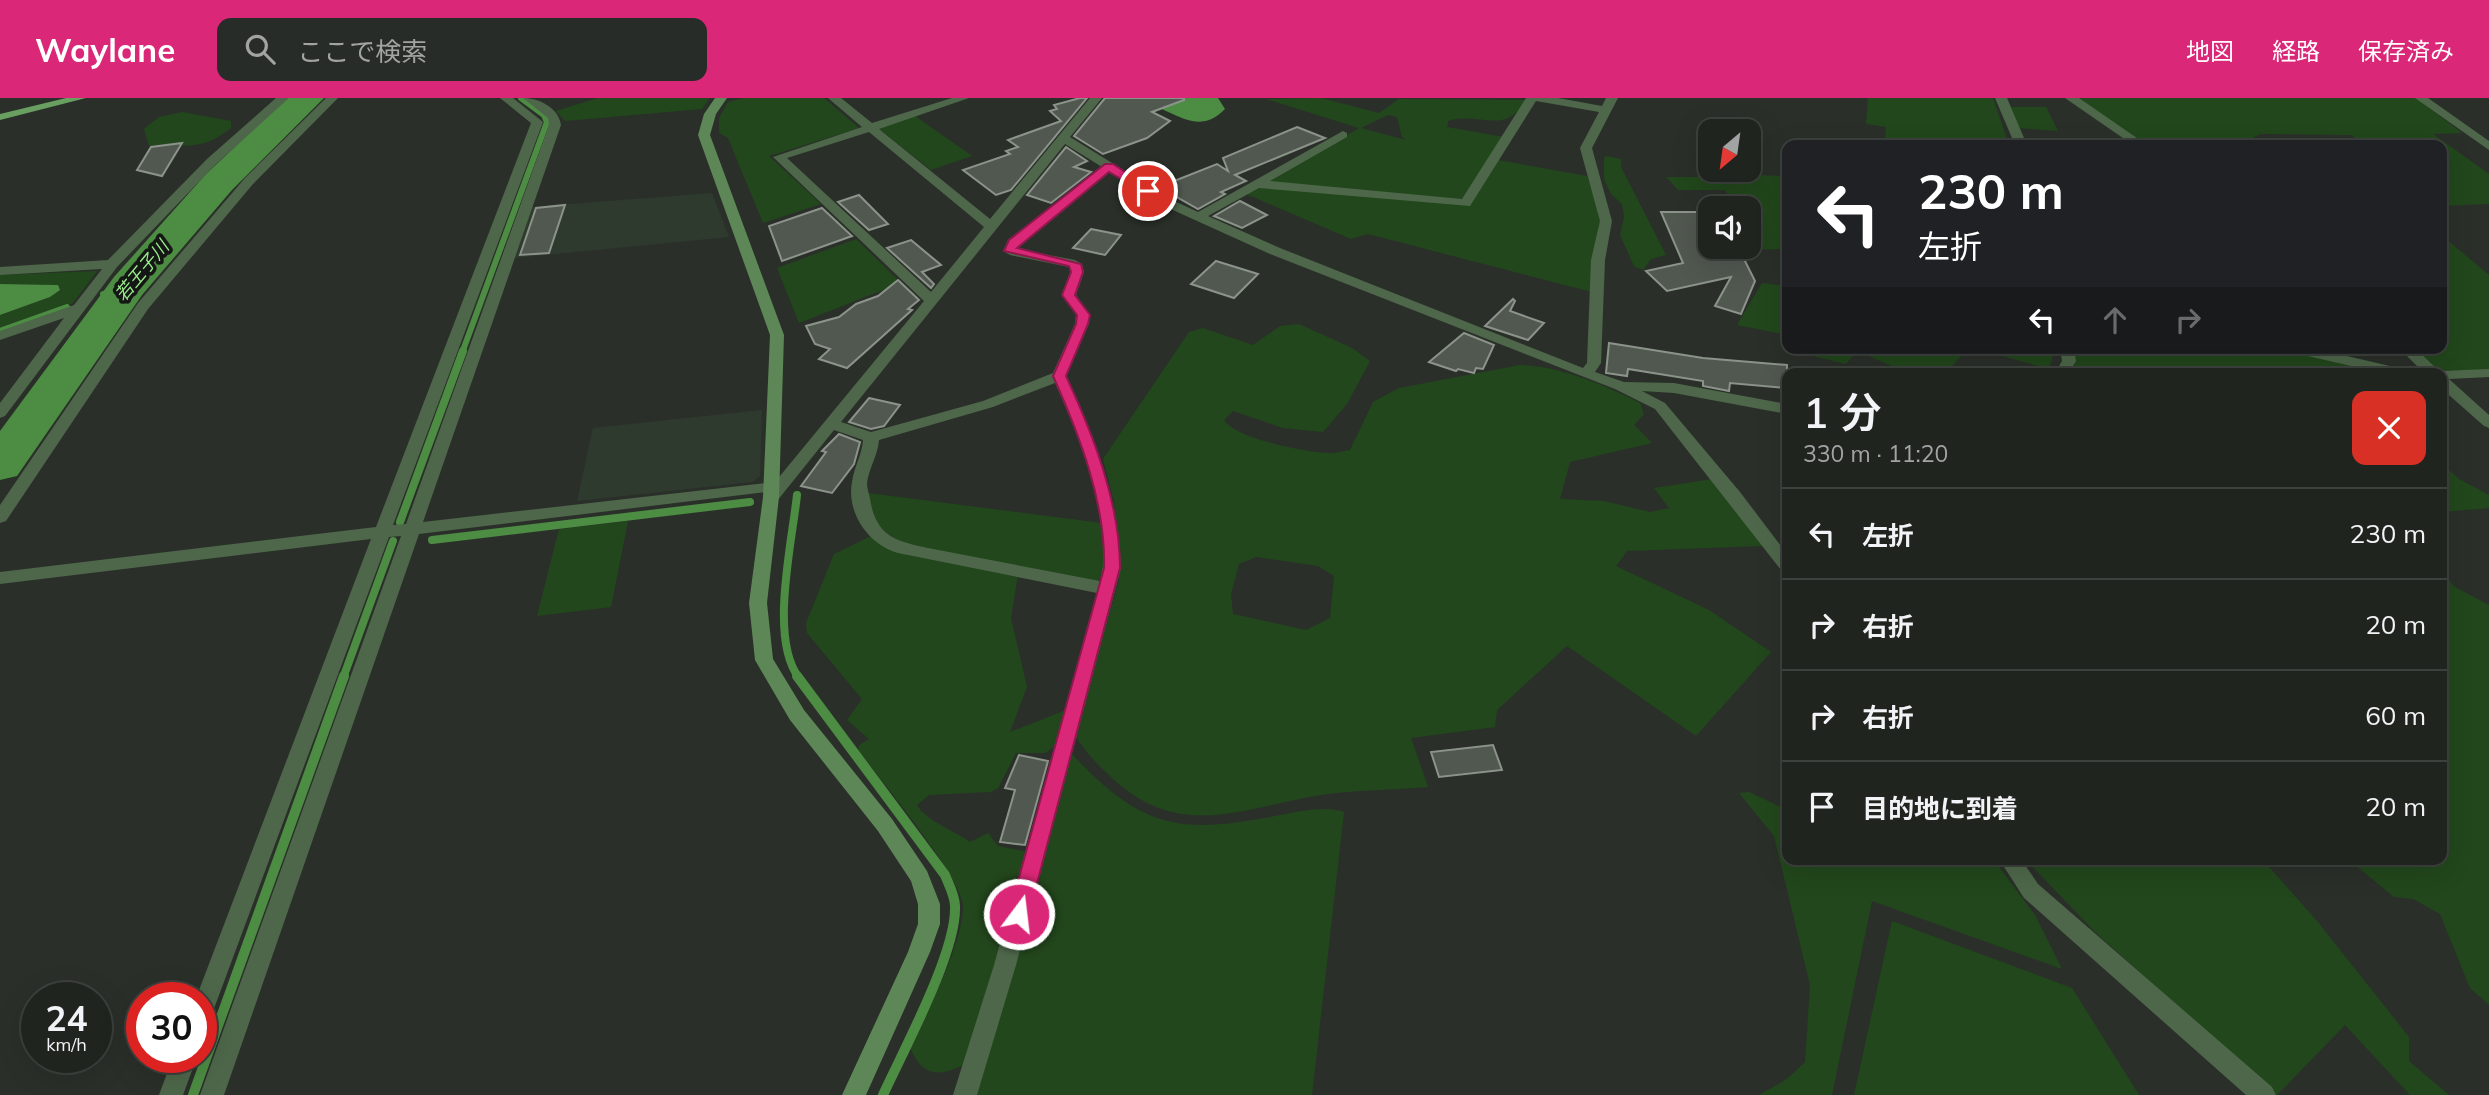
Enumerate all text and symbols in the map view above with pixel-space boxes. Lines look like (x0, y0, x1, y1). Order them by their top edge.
search box (217, 18, 707, 81)
text: Waylane (35, 29, 175, 70)
icon: search (241, 30, 279, 68)
text: ここで検索 (297, 35, 427, 68)
text: 地図 (2186, 36, 2234, 66)
text: 経路 (2272, 36, 2320, 66)
text: 保存済み (2358, 36, 2454, 66)
north arrow (1698, 119, 1760, 182)
map controls (1698, 119, 1761, 259)
text: 230 m (1918, 160, 2064, 221)
pin (1118, 161, 1178, 221)
icon: left (1803, 168, 1894, 259)
icon: arrive (1129, 172, 1167, 210)
button: sound (1698, 196, 1761, 259)
text: 左折 (1918, 226, 1982, 266)
water label: 若王子川 (110, 234, 175, 306)
icon: left (2023, 301, 2061, 339)
icon: ahead (2096, 301, 2134, 339)
icon: right (2169, 301, 2207, 339)
text: 1 分 (1803, 386, 1881, 439)
button: close (2352, 391, 2426, 465)
text: 330 m · 11:20 (1803, 439, 1948, 468)
icon: left (1803, 515, 1841, 553)
text: 230 m (2350, 517, 2426, 550)
text: 左折 (1862, 519, 1914, 552)
icon: right (1803, 606, 1841, 644)
text: 20 m (2365, 608, 2426, 641)
text: 右折 (1862, 610, 1914, 643)
icon: right (1803, 697, 1841, 735)
text: 60 m (2365, 699, 2426, 732)
text: 右折 (1862, 701, 1914, 734)
icon: arrive (1803, 788, 1841, 826)
text: 20 m (2365, 790, 2426, 823)
text: 目的地に到着 (1862, 792, 2018, 825)
position arrow (982, 877, 1056, 951)
speed limit sign: 30 (126, 982, 217, 1073)
text: 24 (45, 996, 88, 1040)
text: km/h (46, 1033, 87, 1056)

